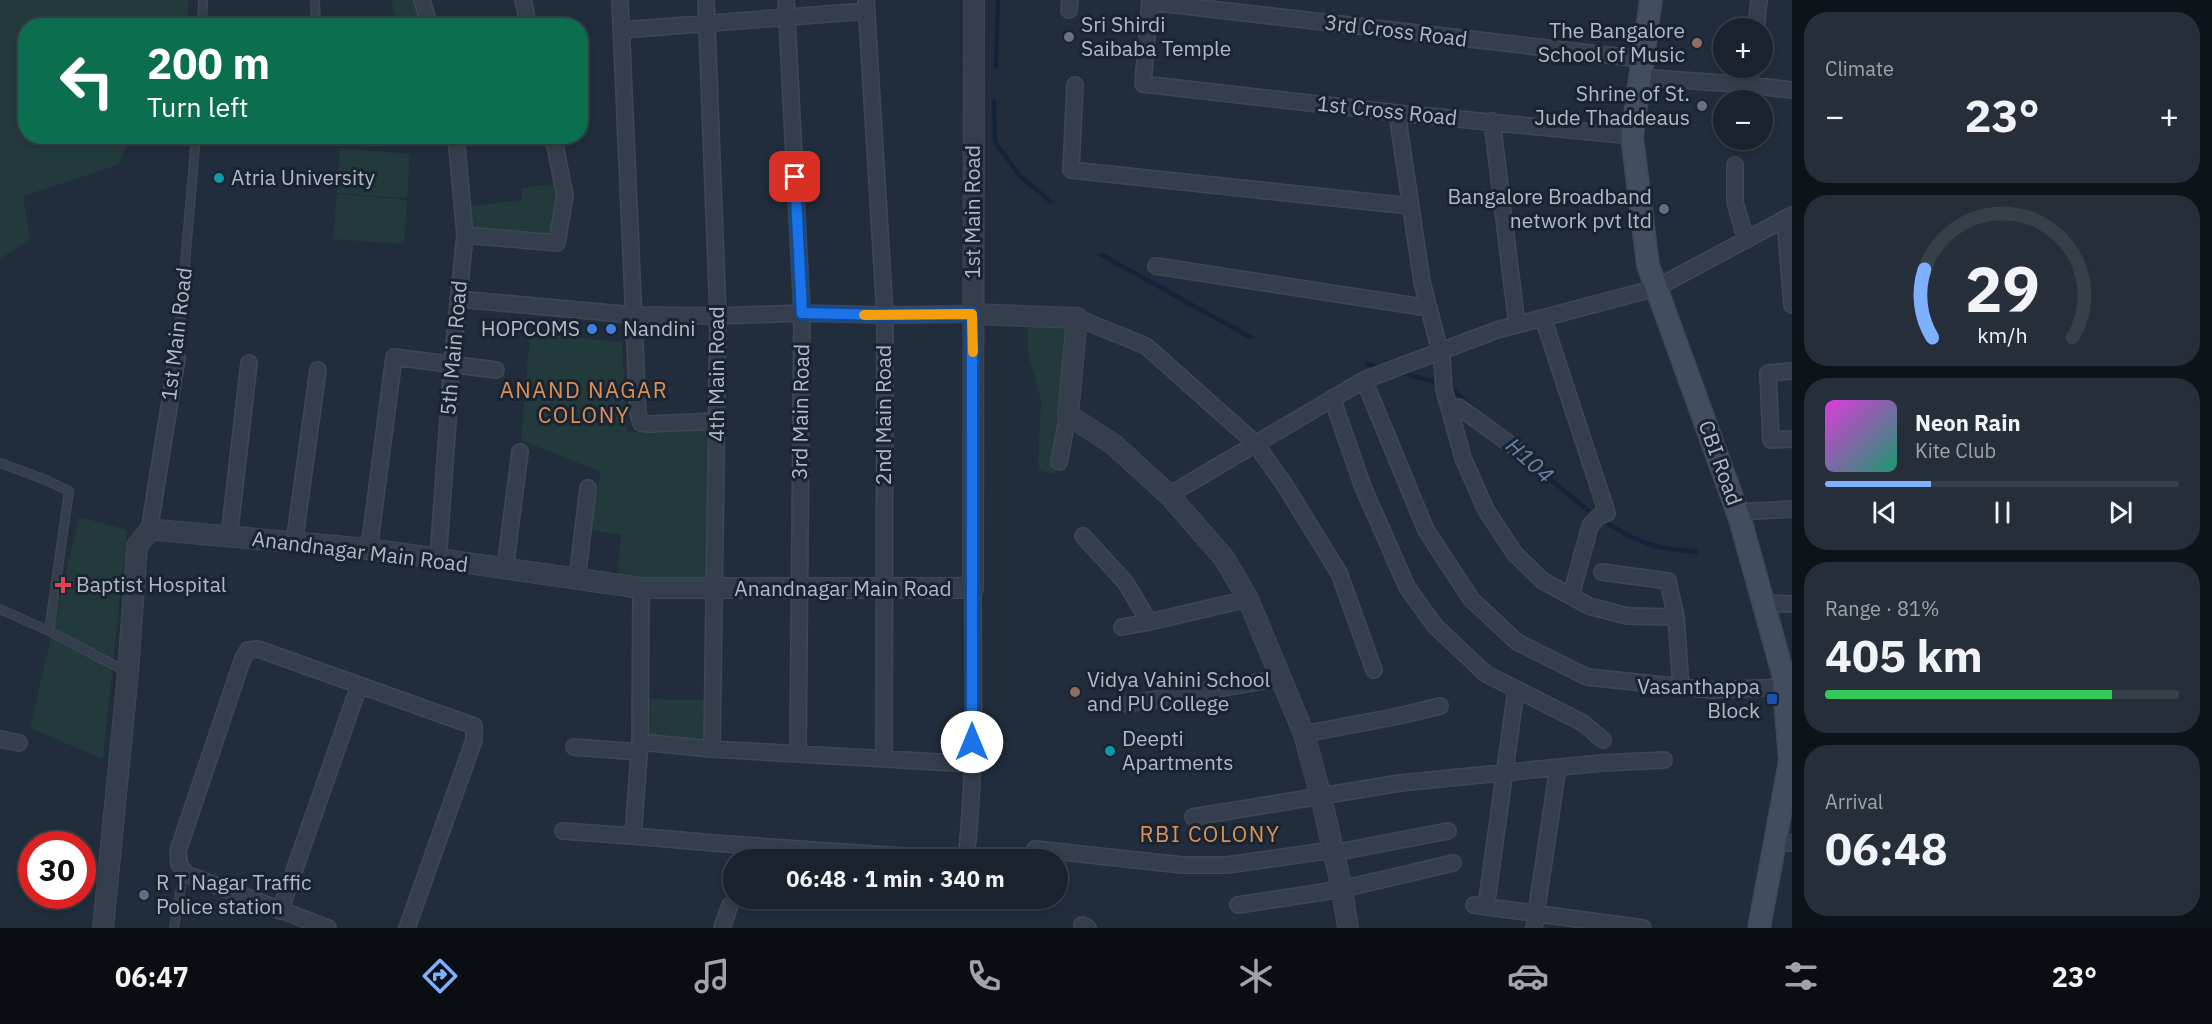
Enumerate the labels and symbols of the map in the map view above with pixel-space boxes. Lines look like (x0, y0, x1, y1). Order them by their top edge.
street label: 3rd Cross Road (1323, 7, 1469, 53)
place label: Sri Shirdi Saibaba Temple (1081, 10, 1231, 62)
place label: The Bangalore School of Music (1538, 16, 1685, 68)
marker: Sri Shirdi Saibaba Temple (1062, 30, 1076, 44)
marker: The Bangalore School of Music (1690, 36, 1704, 50)
place label: Shrine of St. Jude Thaddeaus (1534, 79, 1690, 131)
street label: 1st Cross Road (1316, 89, 1459, 131)
marker: Shrine of St. Jude Thaddeaus (1695, 99, 1709, 113)
street label: 1st Main Road (958, 145, 986, 279)
pin (769, 151, 820, 202)
place label: Atria University (231, 163, 376, 191)
marker: Atria University (212, 171, 226, 185)
place label: Bangalore Broadband network pvt ltd (1447, 182, 1652, 234)
marker: Bangalore Broadband network pvt ltd (1657, 202, 1671, 216)
street label: 1st Main Road (154, 266, 198, 402)
street label: 5th Main Road (433, 279, 473, 417)
street label: 4th Main Road (702, 306, 730, 442)
place label: HOPCOMS (481, 314, 580, 342)
place label: Nandini (623, 314, 696, 342)
marker: HOPCOMS (585, 322, 599, 336)
marker: Nandini (604, 322, 618, 336)
street label: 3rd Main Road (785, 344, 815, 480)
street label: 2nd Main Road (869, 345, 897, 485)
district label: ANAND NAGAR COLONY (500, 375, 668, 429)
street label: CBI Road (1693, 416, 1749, 509)
water label: H104 (1500, 431, 1560, 489)
street label: Anandnagar Main Road (251, 524, 470, 578)
place label: Baptist Hospital (76, 570, 227, 598)
street label: Anandnagar Main Road (734, 574, 952, 602)
marker: Baptist Hospital (54, 576, 72, 594)
place label: Vidya Vahini School and PU College (1087, 665, 1270, 717)
place label: Vasanthappa Block (1637, 672, 1760, 724)
marker: Vidya Vahini School and PU College (1068, 685, 1082, 699)
marker: Vasanthappa Block (1765, 692, 1779, 706)
position arrow (940, 710, 1004, 774)
place label: Deepti Apartments (1122, 724, 1233, 776)
marker: Deepti Apartments (1103, 744, 1117, 758)
district label: RBI COLONY (1140, 819, 1280, 848)
speed limit sign: 30 (18, 831, 96, 909)
place label: R T Nagar Traffic Police station (156, 868, 312, 920)
marker: R T Nagar Traffic Police station (137, 888, 151, 902)

